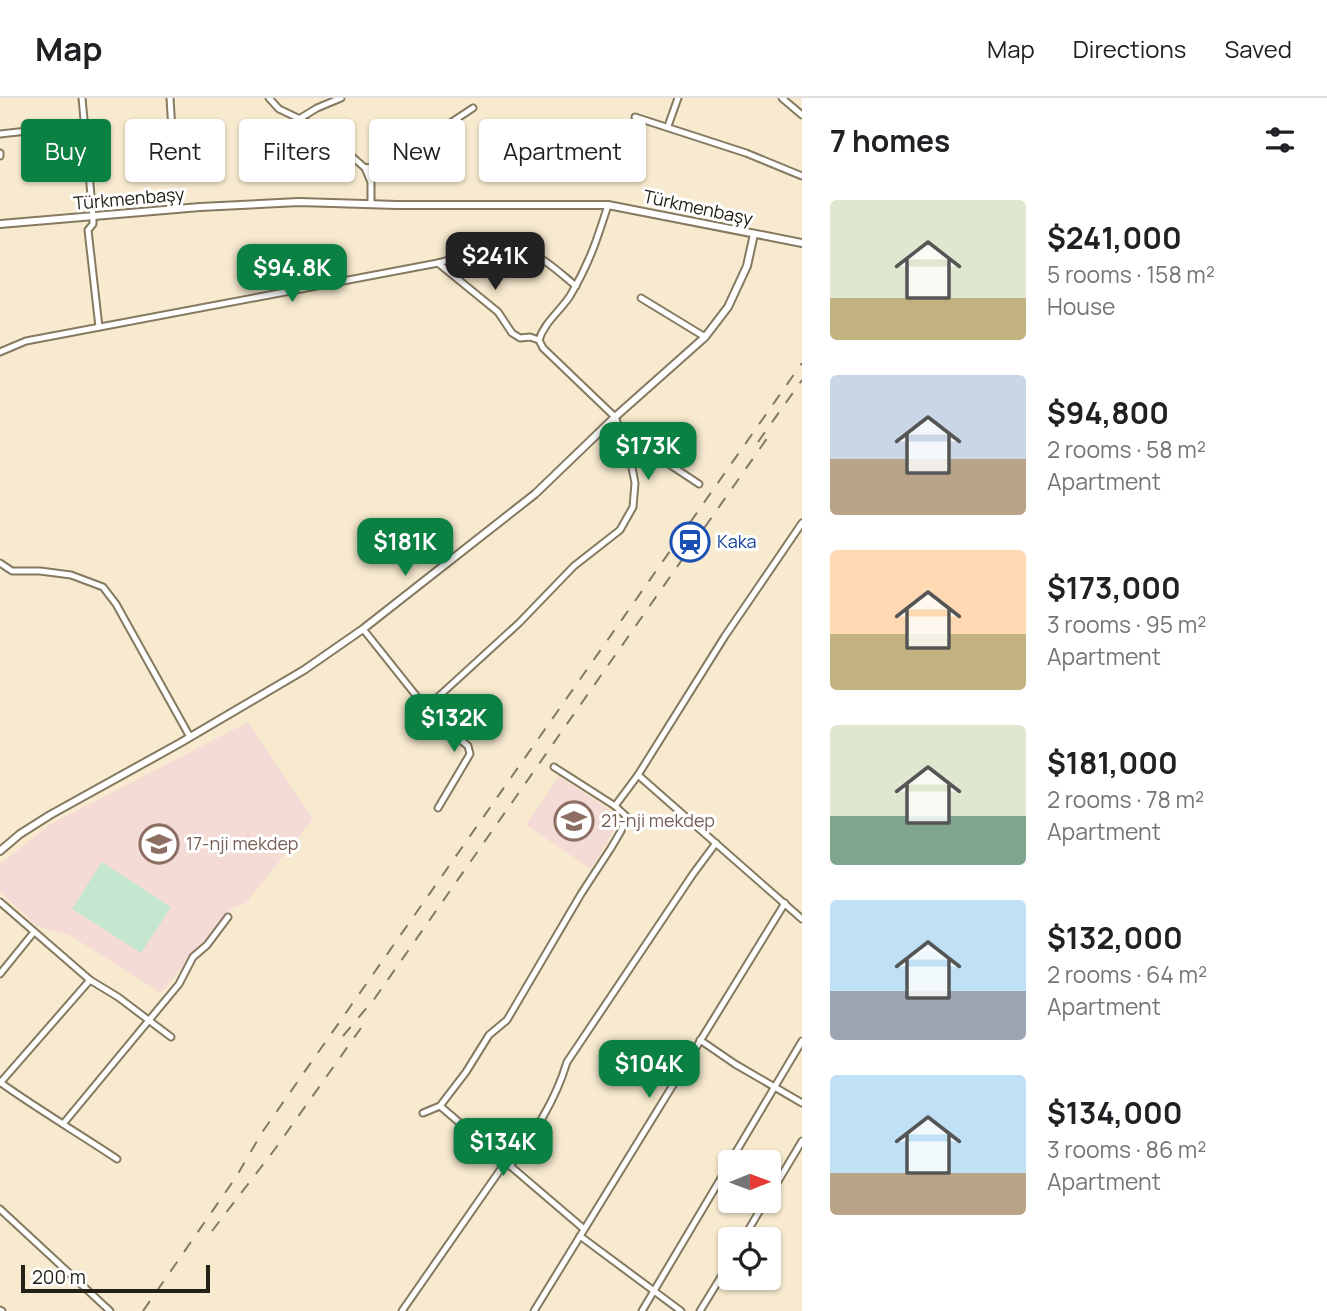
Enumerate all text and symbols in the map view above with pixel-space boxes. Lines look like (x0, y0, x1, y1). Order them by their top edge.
text: Map (35, 26, 103, 71)
text: Map (987, 32, 1035, 65)
text: Directions (1073, 32, 1186, 65)
text: Saved (1224, 32, 1292, 65)
chip: Buy (21, 119, 111, 182)
chip: Rent (125, 119, 225, 182)
chip: Filters (239, 119, 355, 182)
chip: New (369, 119, 465, 182)
chip: Apartment (479, 119, 646, 182)
text: 7 homes (830, 120, 950, 161)
icon: filters (1261, 121, 1299, 159)
street label: Türkmenbaşy (72, 181, 186, 215)
street label: Türkmenbaşy (641, 184, 756, 230)
text: $241,000 (1047, 217, 1182, 258)
icon: home (886, 228, 970, 312)
pin: $241K (446, 232, 544, 292)
text: $241K (462, 239, 528, 271)
pin: $94.8K (235, 244, 349, 304)
text: $94.8K (253, 251, 331, 283)
text: 5 rooms · 158 m² (1047, 258, 1215, 290)
text: House (1047, 290, 1116, 322)
text: $94,800 (1047, 392, 1169, 433)
icon: home (886, 403, 970, 487)
pin: $173K (599, 422, 697, 482)
text: $173K (615, 429, 681, 461)
text: 2 rooms · 58 m² (1047, 433, 1206, 465)
text: Apartment (1047, 465, 1161, 497)
pin: $181K (356, 518, 454, 578)
station icon: Kaka (669, 521, 711, 563)
text: $181K (373, 525, 437, 557)
place label: Kaka (717, 529, 757, 553)
text: $173,000 (1047, 567, 1181, 608)
icon: home (886, 578, 970, 662)
text: 3 rooms · 95 m² (1047, 608, 1206, 640)
text: Apartment (1047, 640, 1161, 672)
pin: $132K (405, 694, 503, 754)
text: $132K (421, 701, 487, 733)
text: $181,000 (1047, 742, 1178, 783)
icon: home (886, 753, 970, 837)
text: 2 rooms · 78 m² (1047, 783, 1204, 815)
school or university icon: 21-nji mekdep (553, 800, 595, 842)
place label: 21-nji mekdep (601, 808, 715, 832)
text: Apartment (1047, 815, 1161, 847)
school or university icon: 17-nji mekdep (138, 823, 180, 865)
place label: 17-nji mekdep (186, 831, 298, 855)
text: $132,000 (1047, 917, 1183, 958)
icon: home (886, 928, 970, 1012)
text: 2 rooms · 64 m² (1047, 958, 1207, 990)
text: Apartment (1047, 990, 1161, 1022)
pin: $104K (600, 1040, 698, 1100)
text: $104K (615, 1047, 683, 1079)
text: $134,000 (1047, 1092, 1182, 1133)
icon: home (886, 1103, 970, 1187)
pin: $134K (454, 1118, 552, 1178)
text: $134K (470, 1125, 536, 1157)
text: 3 rooms · 86 m² (1047, 1133, 1207, 1165)
north arrow (718, 1150, 780, 1213)
map controls (718, 1150, 781, 1290)
text: Apartment (1047, 1165, 1161, 1197)
button: locate (718, 1227, 781, 1290)
scale bar (21, 1262, 210, 1294)
text: 200 m (32, 1264, 86, 1290)

